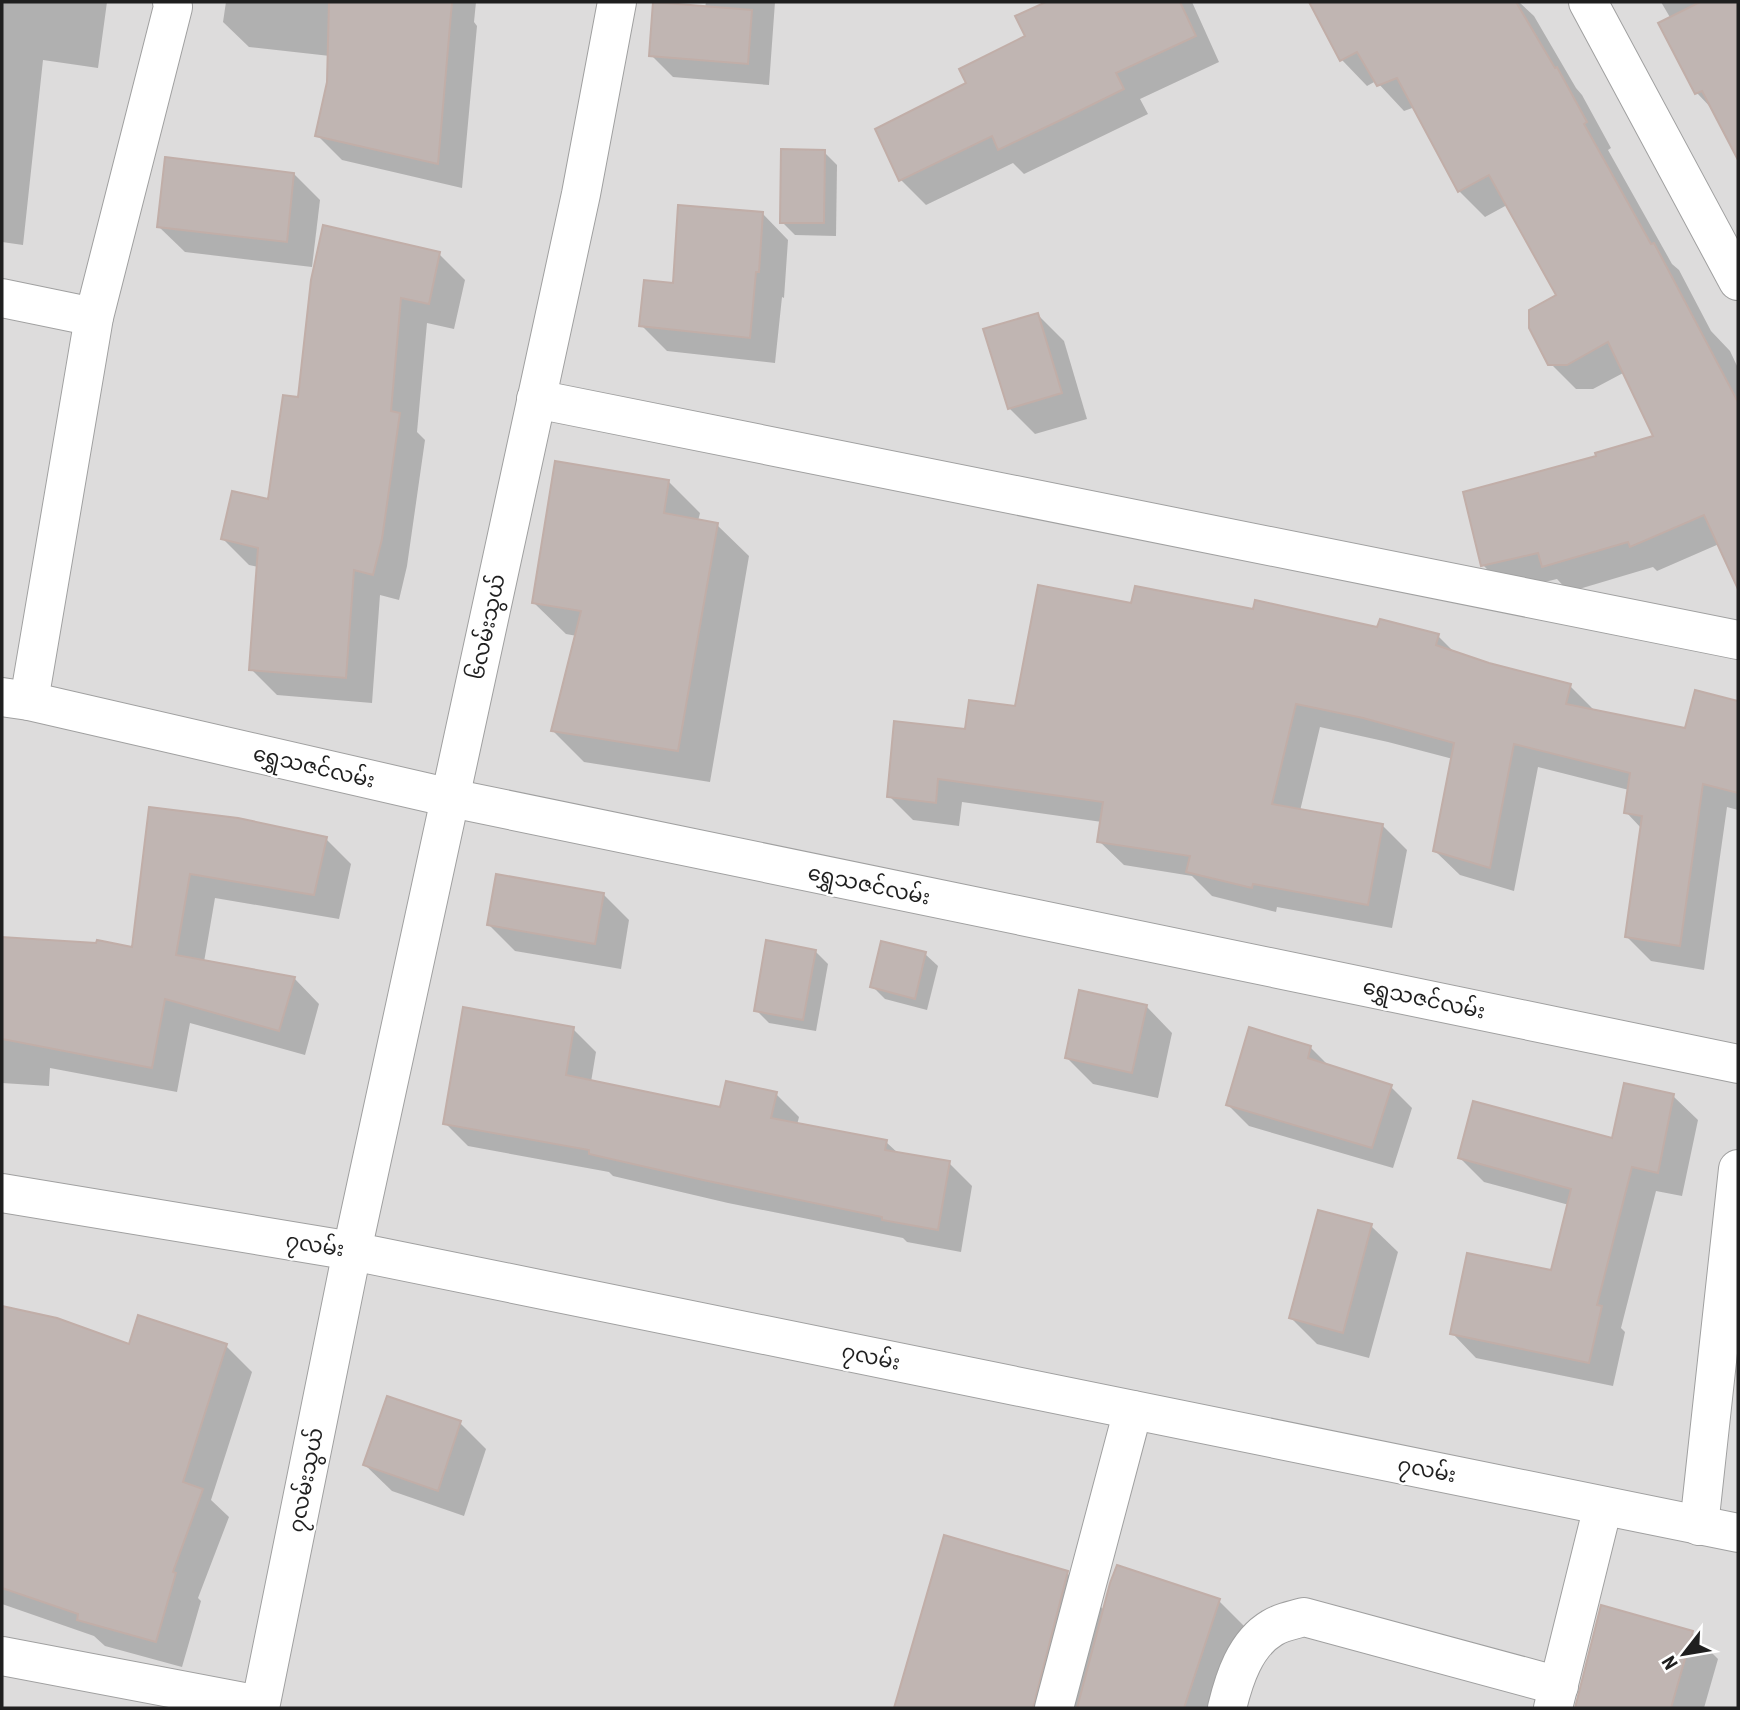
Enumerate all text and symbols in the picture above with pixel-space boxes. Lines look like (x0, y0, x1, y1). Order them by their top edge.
street label: ၆လမ်းသွယ် (460, 571, 514, 683)
street label: ရွှေသဇင်လမ်း (250, 737, 378, 798)
street label: ရွှေသဇင်လမ်း (805, 856, 933, 915)
street label: ရွှေသဇင်လမ်း (1360, 970, 1488, 1029)
street label: ၇လမ်း (283, 1225, 346, 1266)
street label: ၇လမ်း (839, 1335, 903, 1380)
street label: ၇လမ်းသွယ် (280, 1425, 333, 1535)
street label: ၇လမ်း (1395, 1449, 1459, 1492)
north arrow (1649, 1619, 1719, 1689)
text: N (1657, 1652, 1683, 1673)

